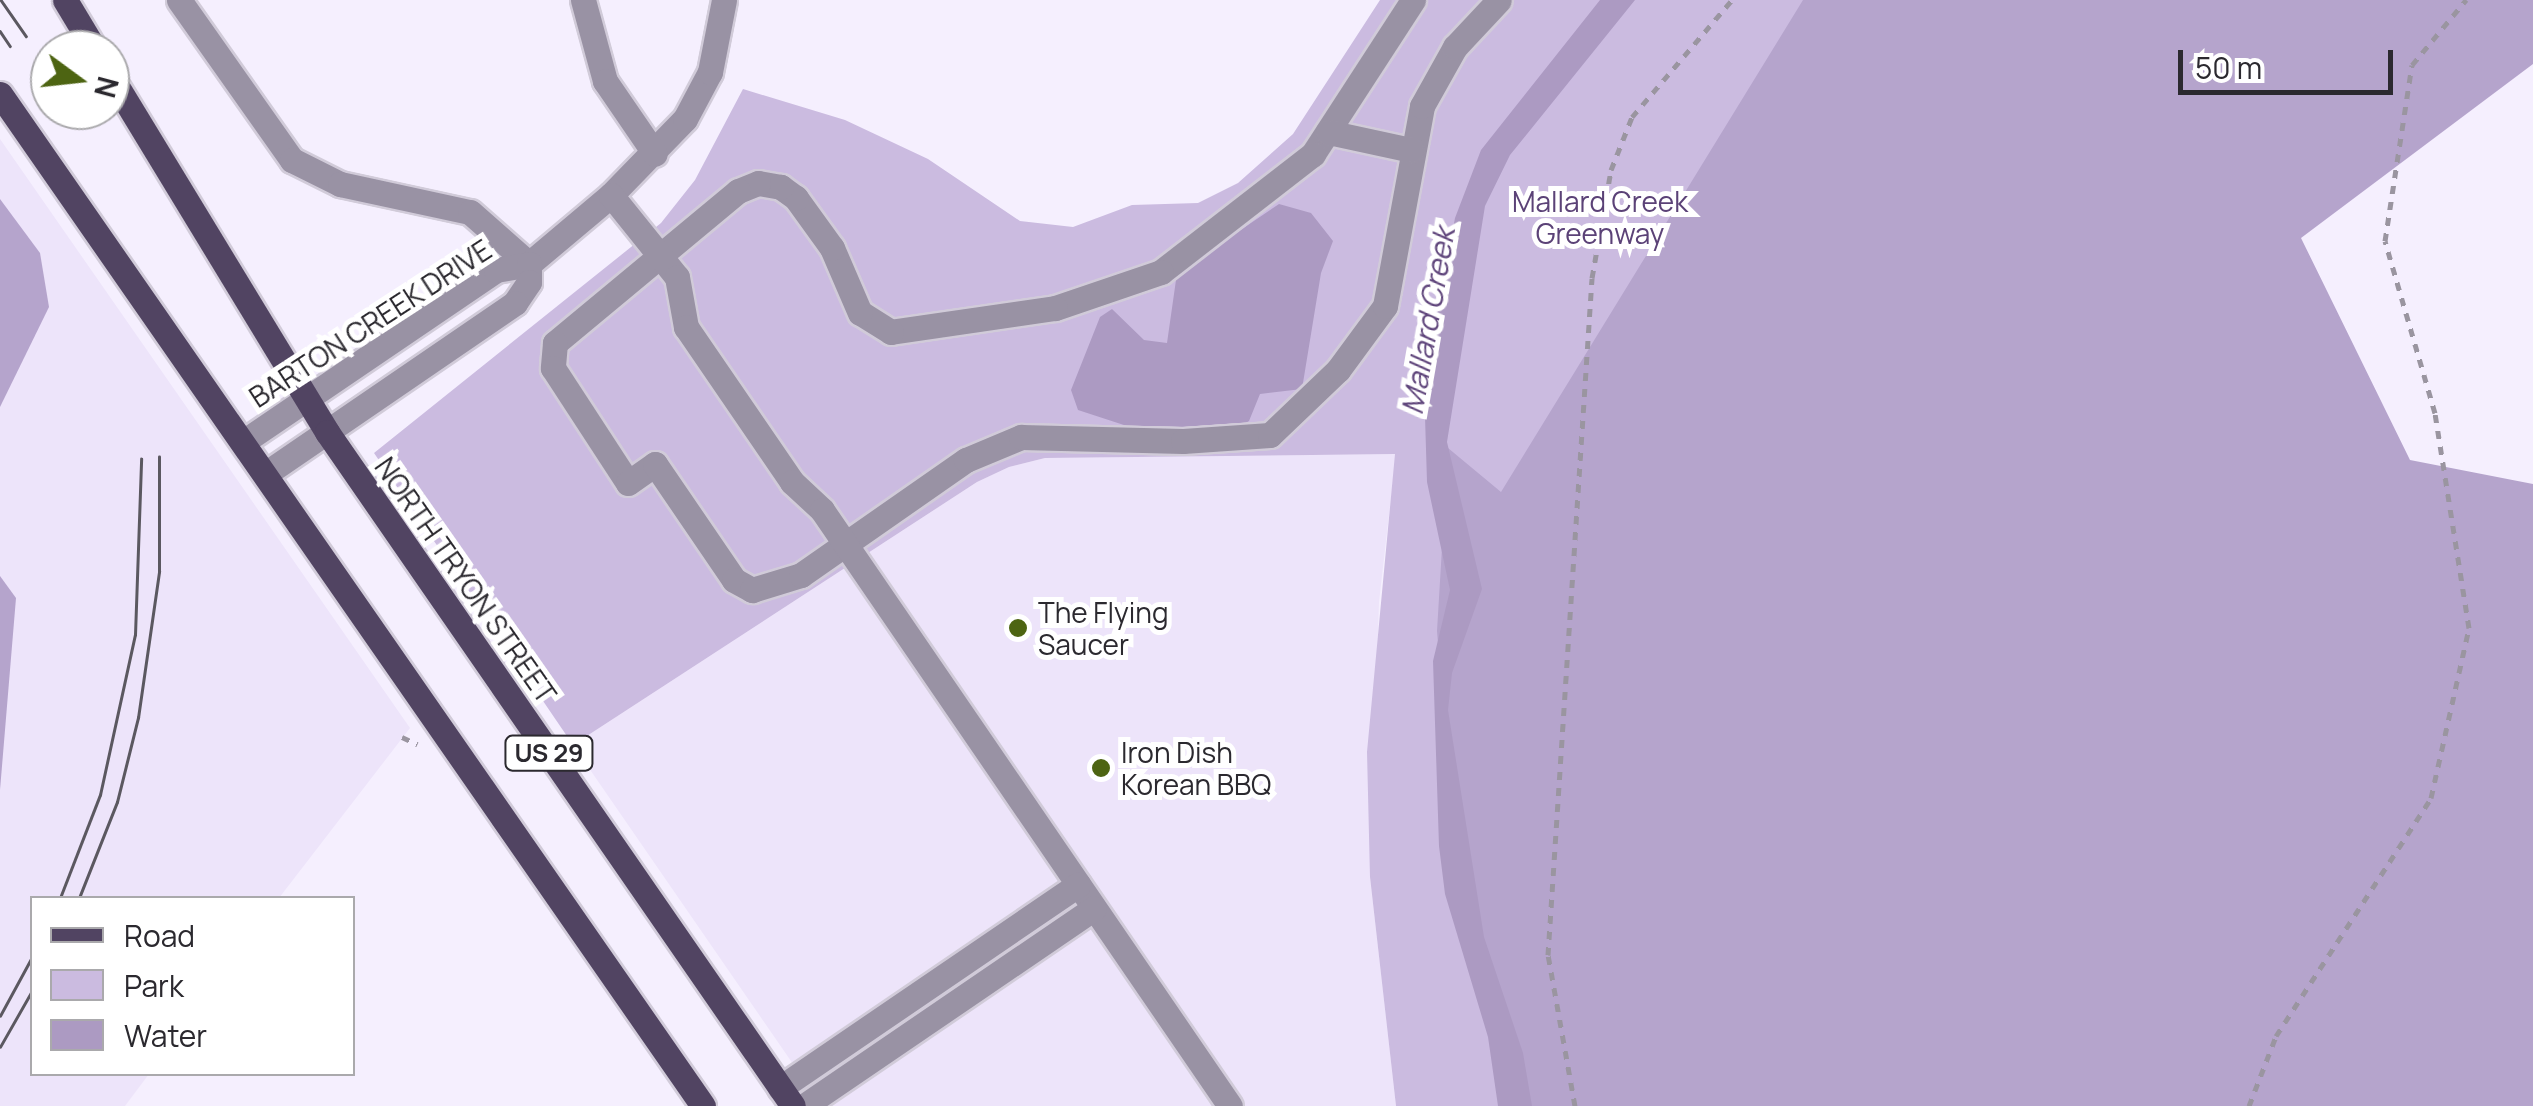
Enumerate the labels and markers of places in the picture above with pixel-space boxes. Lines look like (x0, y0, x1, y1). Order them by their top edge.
place label: The Flying Saucer (1038, 595, 1168, 661)
marker: The Flying Saucer (1007, 617, 1029, 639)
place label: Iron Dish Korean BBQ (1121, 735, 1271, 801)
marker: Iron Dish Korean BBQ (1090, 757, 1112, 779)

